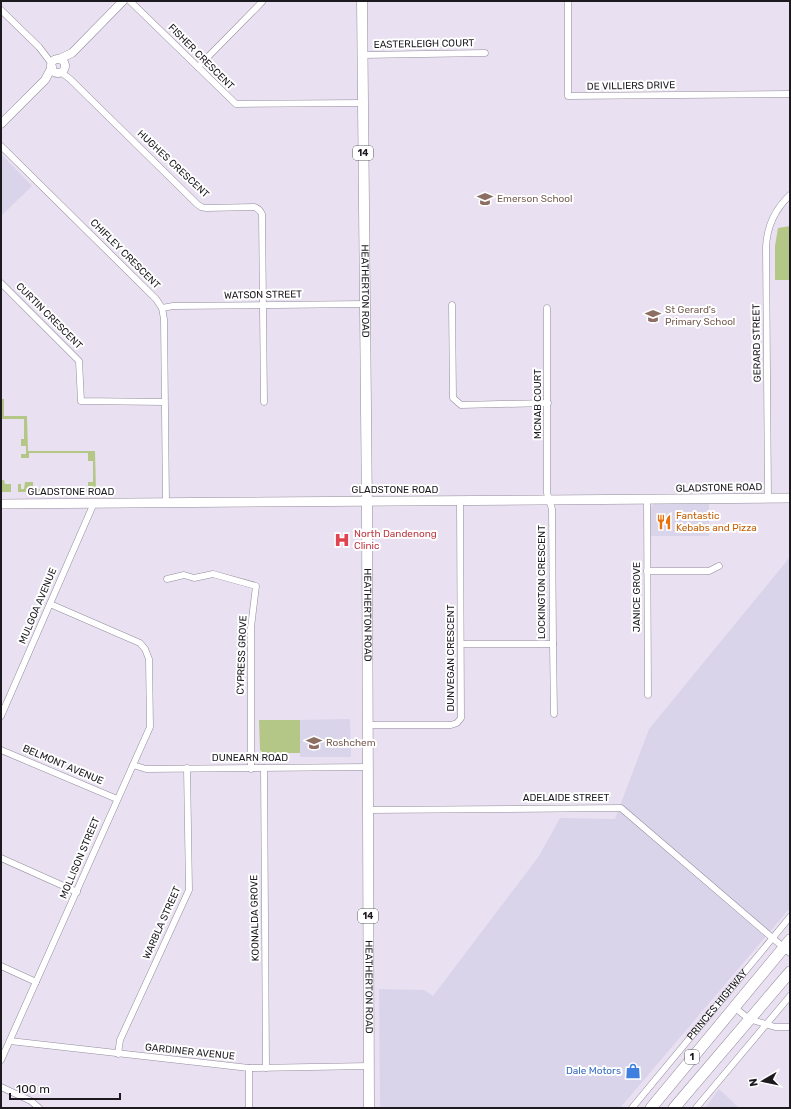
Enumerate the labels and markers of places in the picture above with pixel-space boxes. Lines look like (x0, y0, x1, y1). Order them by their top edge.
school or university icon: Emerson School (476, 190, 494, 208)
place label: Emerson School (497, 193, 572, 205)
place label: St Gerard's Primary School (665, 304, 735, 328)
school or university icon: St Gerard's Primary School (644, 307, 662, 325)
place label: Fantastic Kebabs and Pizza (676, 510, 757, 534)
restaurant icon: Fantastic Kebabs and Pizza (655, 513, 673, 531)
place label: North Dandenong Clinic (354, 528, 437, 552)
hospital icon: North Dandenong Clinic (333, 531, 351, 549)
school or university icon: Roshchem (305, 734, 323, 752)
place label: Roshchem (326, 737, 376, 749)
shop icon: Dale Motors (624, 1062, 642, 1080)
place label: Dale Motors (566, 1065, 621, 1077)

